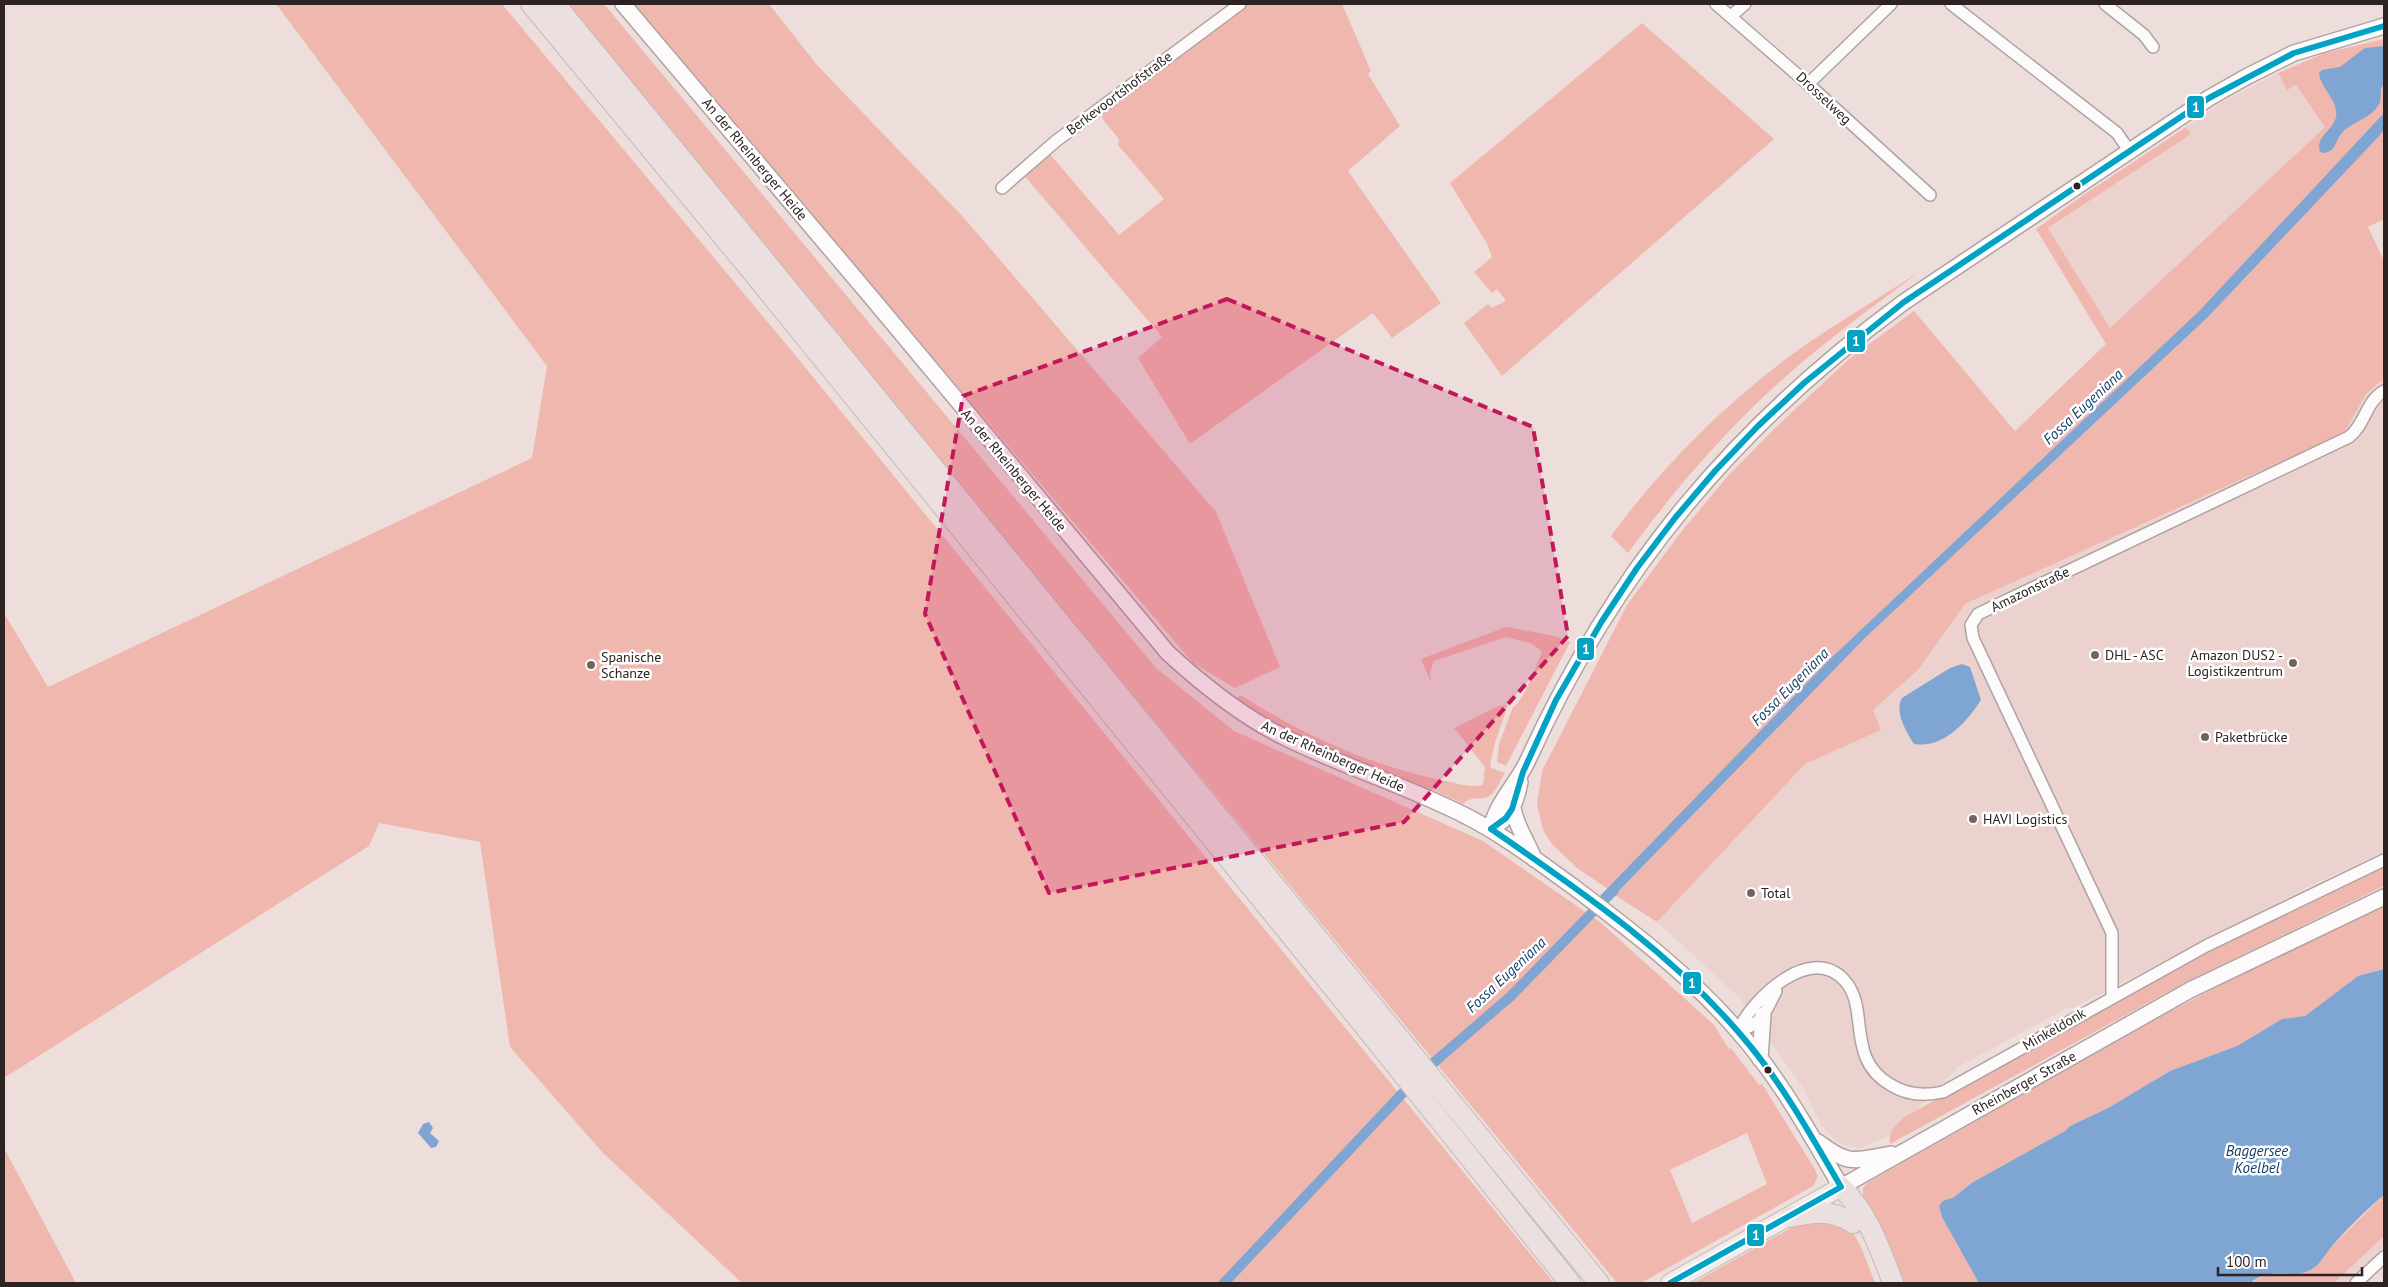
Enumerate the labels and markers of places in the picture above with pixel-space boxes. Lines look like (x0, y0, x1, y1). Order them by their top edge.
unlabelled marker (2072, 181, 2082, 191)
place label: DHL - ASC (2105, 646, 2164, 664)
place label: Amazon DUS2 - Logistikzentrum (2187, 646, 2283, 680)
place label: Spanische Schanze (601, 648, 661, 682)
marker: DHL - ASC (2089, 649, 2101, 661)
marker: Amazon DUS2 - Logistikzentrum (2287, 657, 2299, 669)
marker: Spanische Schanze (585, 659, 597, 671)
place label: Paketbrücke (2215, 728, 2288, 746)
marker: Paketbrücke (2199, 731, 2211, 743)
place label: HAVI Logistics (1983, 810, 2068, 828)
marker: HAVI Logistics (1967, 813, 1979, 825)
place label: Total (1761, 884, 1790, 902)
marker: Total (1745, 887, 1757, 899)
unlabelled marker (1763, 1065, 1773, 1075)

